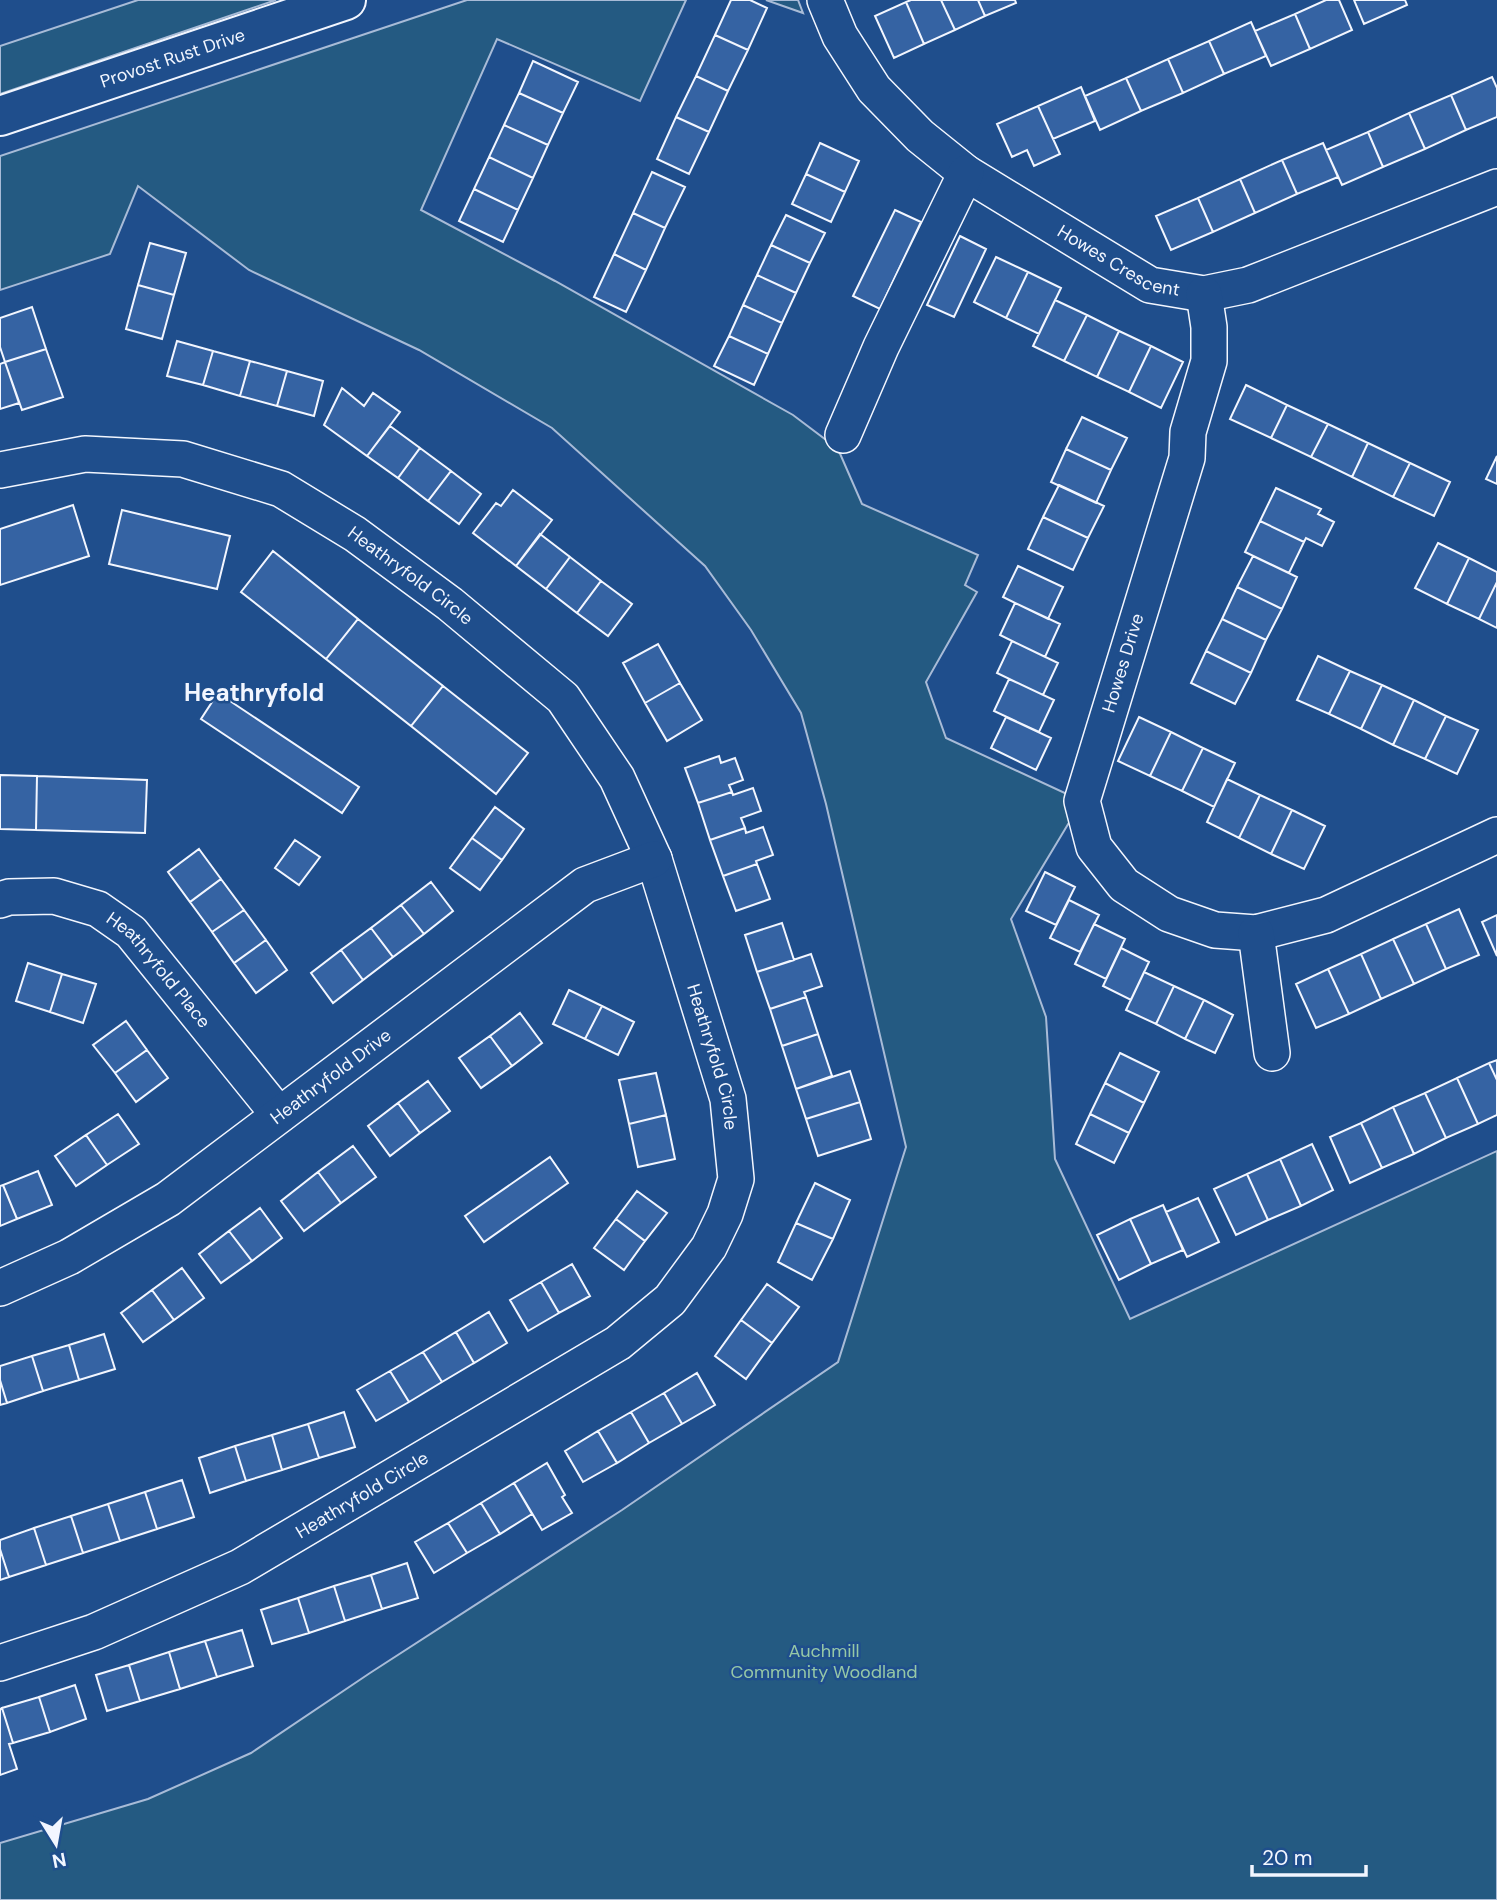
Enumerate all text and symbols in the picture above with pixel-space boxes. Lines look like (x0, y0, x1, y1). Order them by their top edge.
street label: Provost Rust Drive (97, 23, 248, 94)
street label: Howes Crescent (1053, 219, 1182, 302)
street label: Heathryfold Circle (343, 521, 478, 630)
street label: Howes Drive (1097, 610, 1149, 716)
district label: Heathryfold (184, 677, 324, 708)
street label: Heathryfold Place (102, 907, 216, 1033)
street label: Heathryfold Circle (681, 981, 743, 1131)
street label: Heathryfold Drive (265, 1023, 396, 1130)
street label: Heathryfold Circle (291, 1446, 433, 1544)
park label: Auchmill Community Woodland (730, 1639, 918, 1684)
north arrow (21, 1809, 91, 1879)
scale bar (1252, 1834, 1366, 1878)
text: 20 m (1262, 1844, 1313, 1872)
text: N (50, 1847, 68, 1874)

